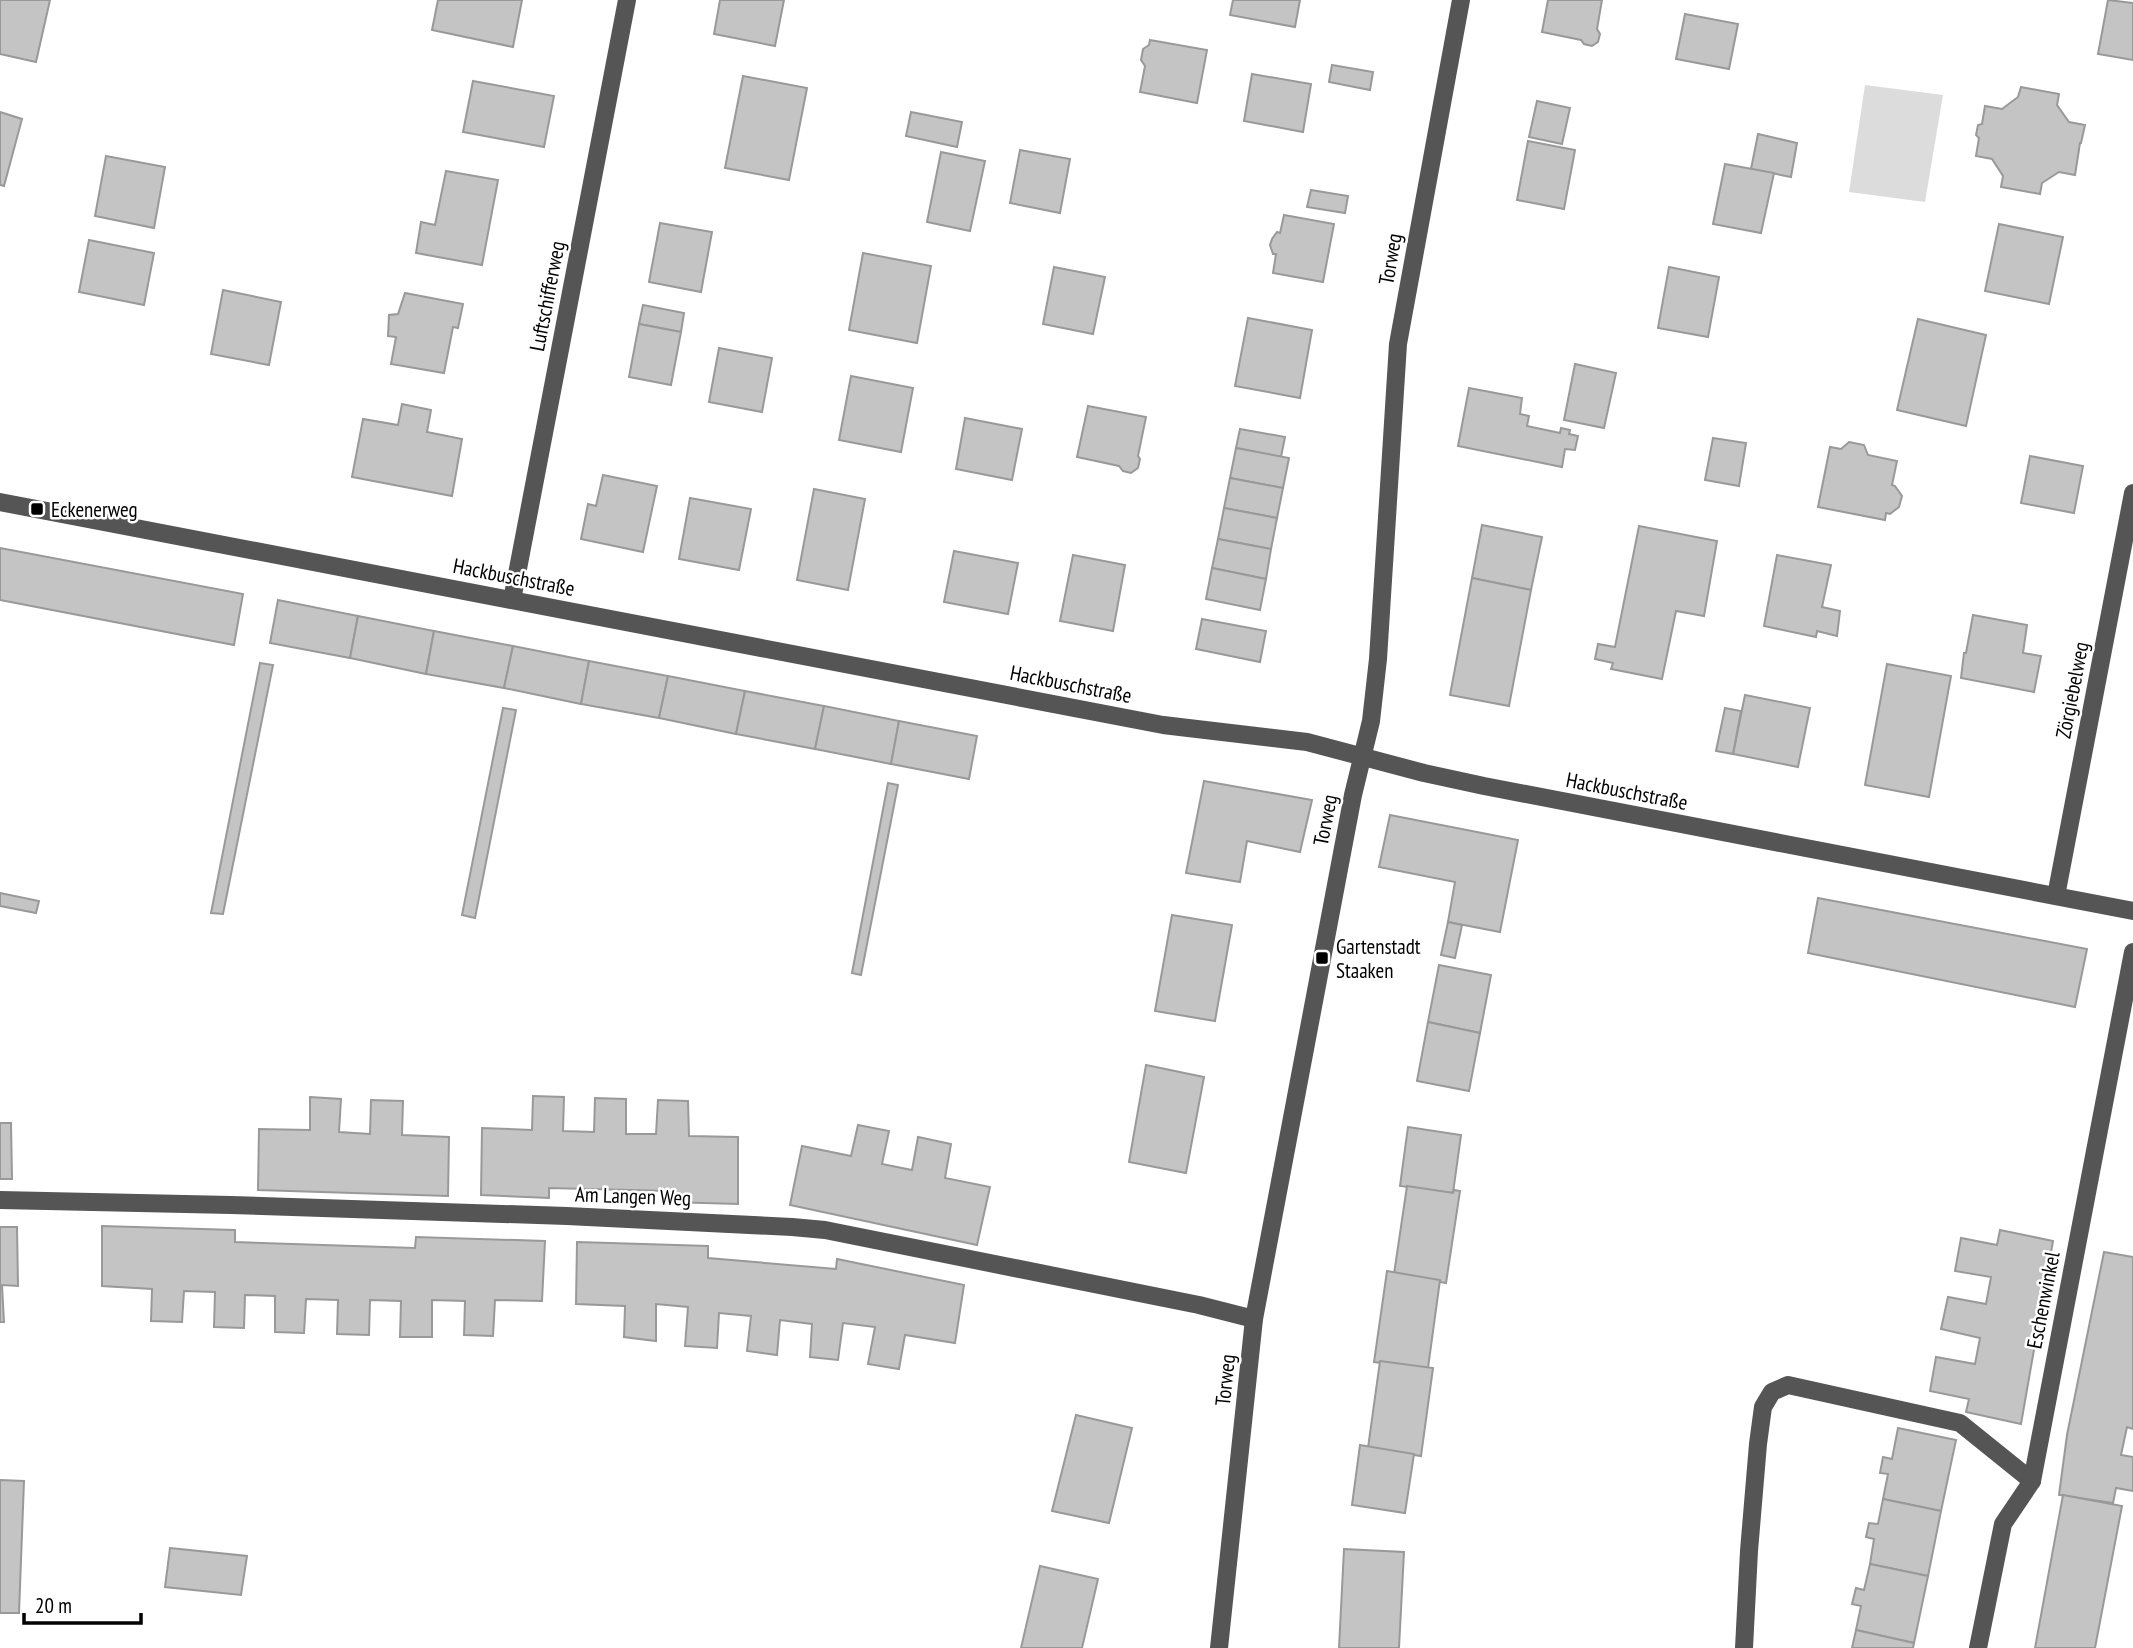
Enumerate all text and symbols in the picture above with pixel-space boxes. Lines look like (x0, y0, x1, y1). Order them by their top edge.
street label: Torweg (1372, 231, 1408, 287)
street label: Luftschifferweg (523, 239, 571, 353)
place label: Eckenerweg (51, 496, 138, 523)
marker: Eckenerweg (29, 501, 45, 517)
street label: Hackbuschstraße (451, 552, 577, 602)
street label: Zörgiebelweg (2049, 639, 2095, 741)
street label: Hackbuschstraße (1008, 659, 1134, 709)
street label: Hackbuschstraße (1564, 766, 1690, 816)
street label: Torweg (1307, 792, 1343, 848)
place label: Gartenstadt Staaken (1336, 933, 1421, 984)
marker: Gartenstadt Staaken (1314, 950, 1330, 966)
street label: Am Langen Weg (575, 1180, 691, 1212)
street label: Eschenwinkel (2020, 1249, 2066, 1351)
street label: Torweg (1209, 1353, 1241, 1407)
scale bar (24, 1582, 142, 1626)
text: 20 m (35, 1592, 72, 1619)

